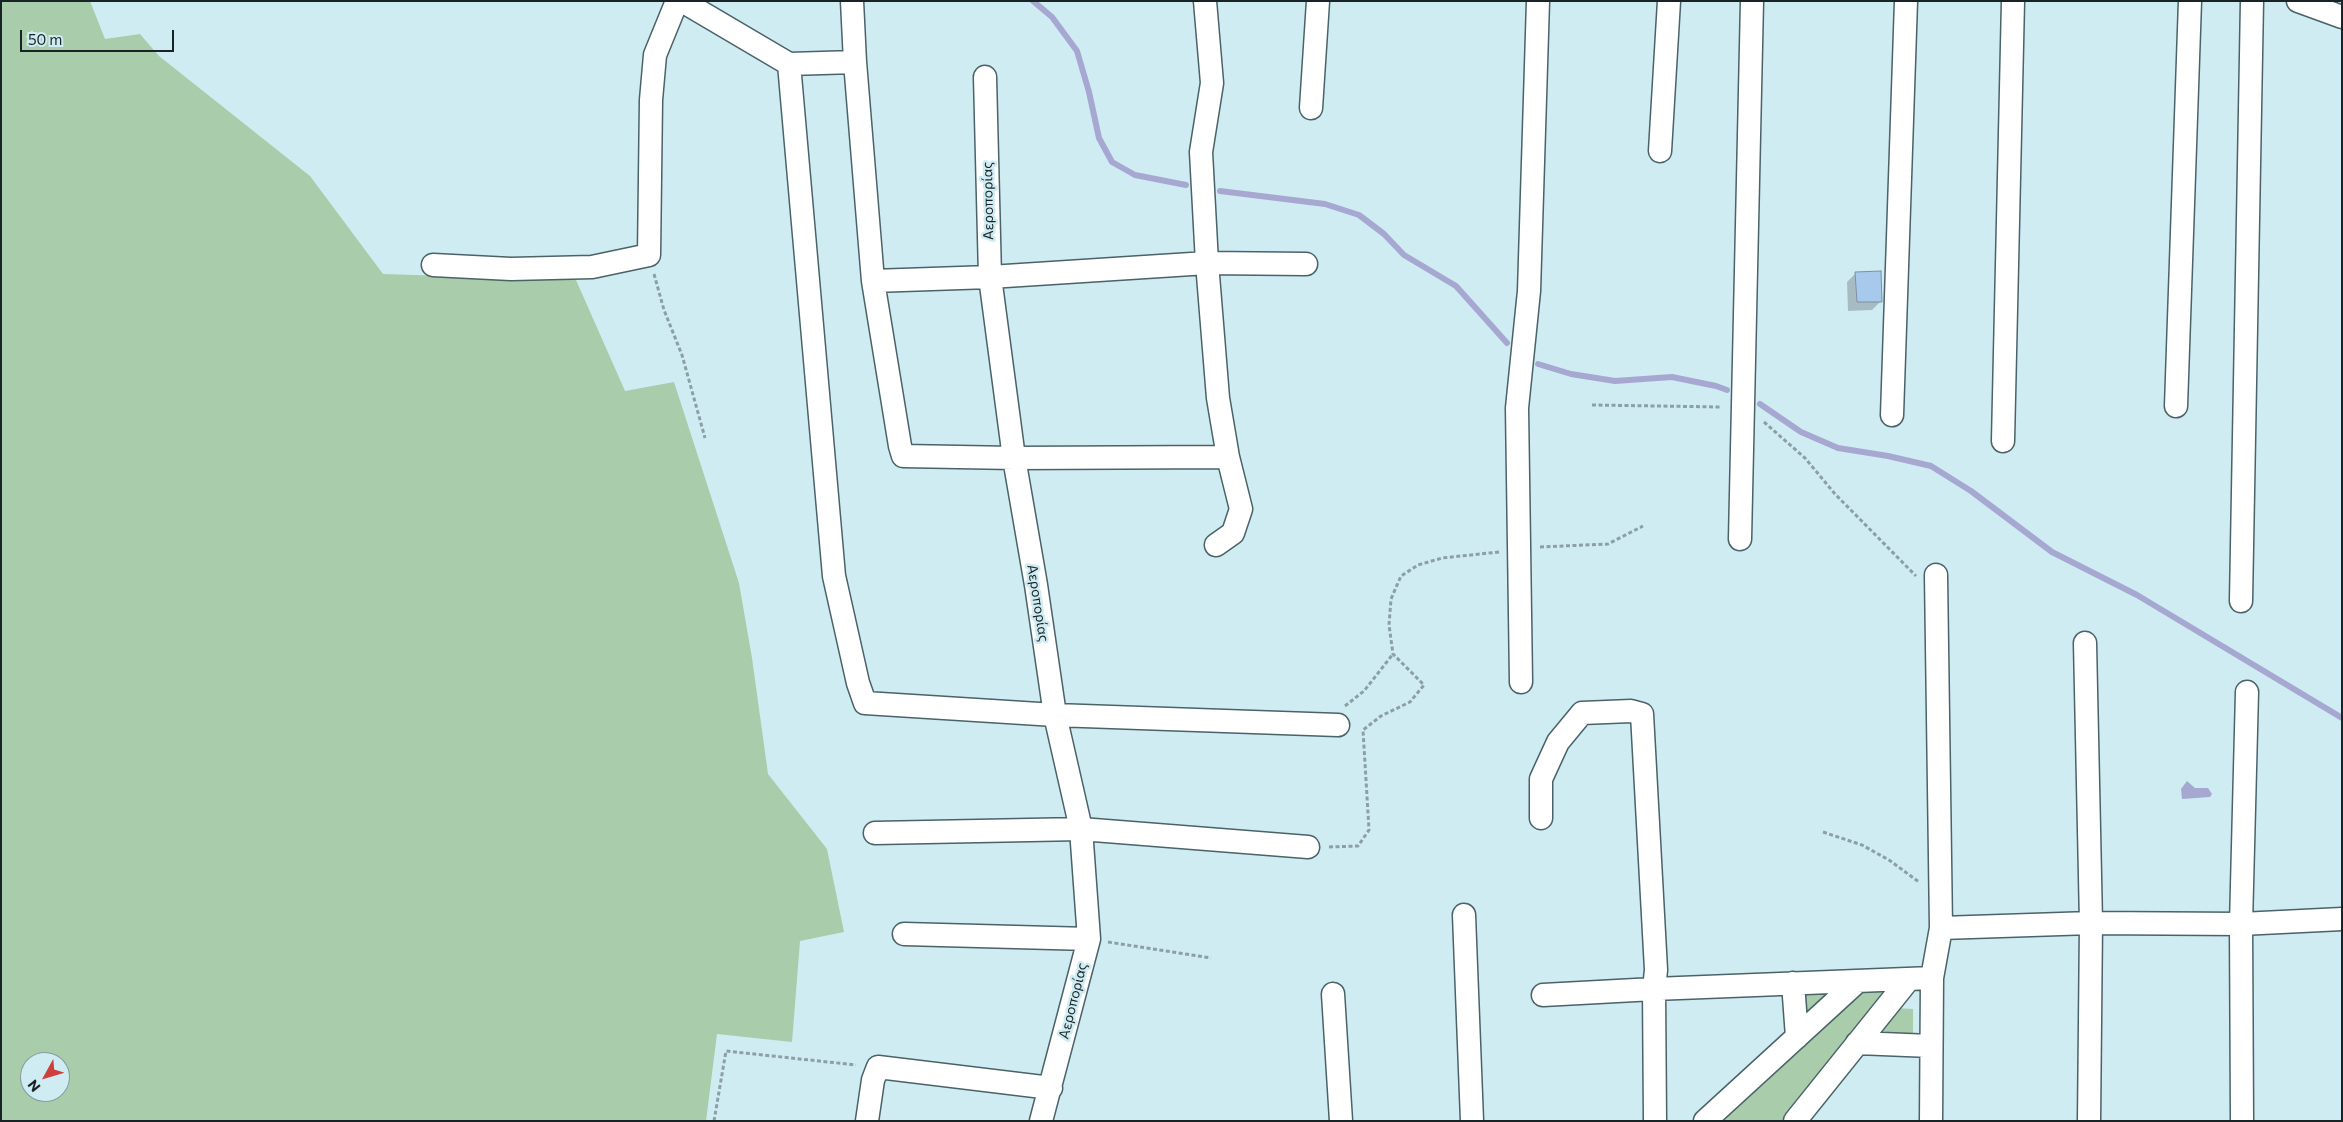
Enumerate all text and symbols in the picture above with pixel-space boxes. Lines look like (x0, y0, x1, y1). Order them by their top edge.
scale bar (22, 20, 176, 52)
text: 50 m (28, 30, 62, 48)
street label: Αεροπορίας (979, 162, 997, 240)
street label: Αεροπορίας (1024, 563, 1052, 643)
street label: Αεροπορίας (1055, 961, 1091, 1041)
north arrow (20, 1052, 70, 1102)
text: N (24, 1077, 44, 1096)

